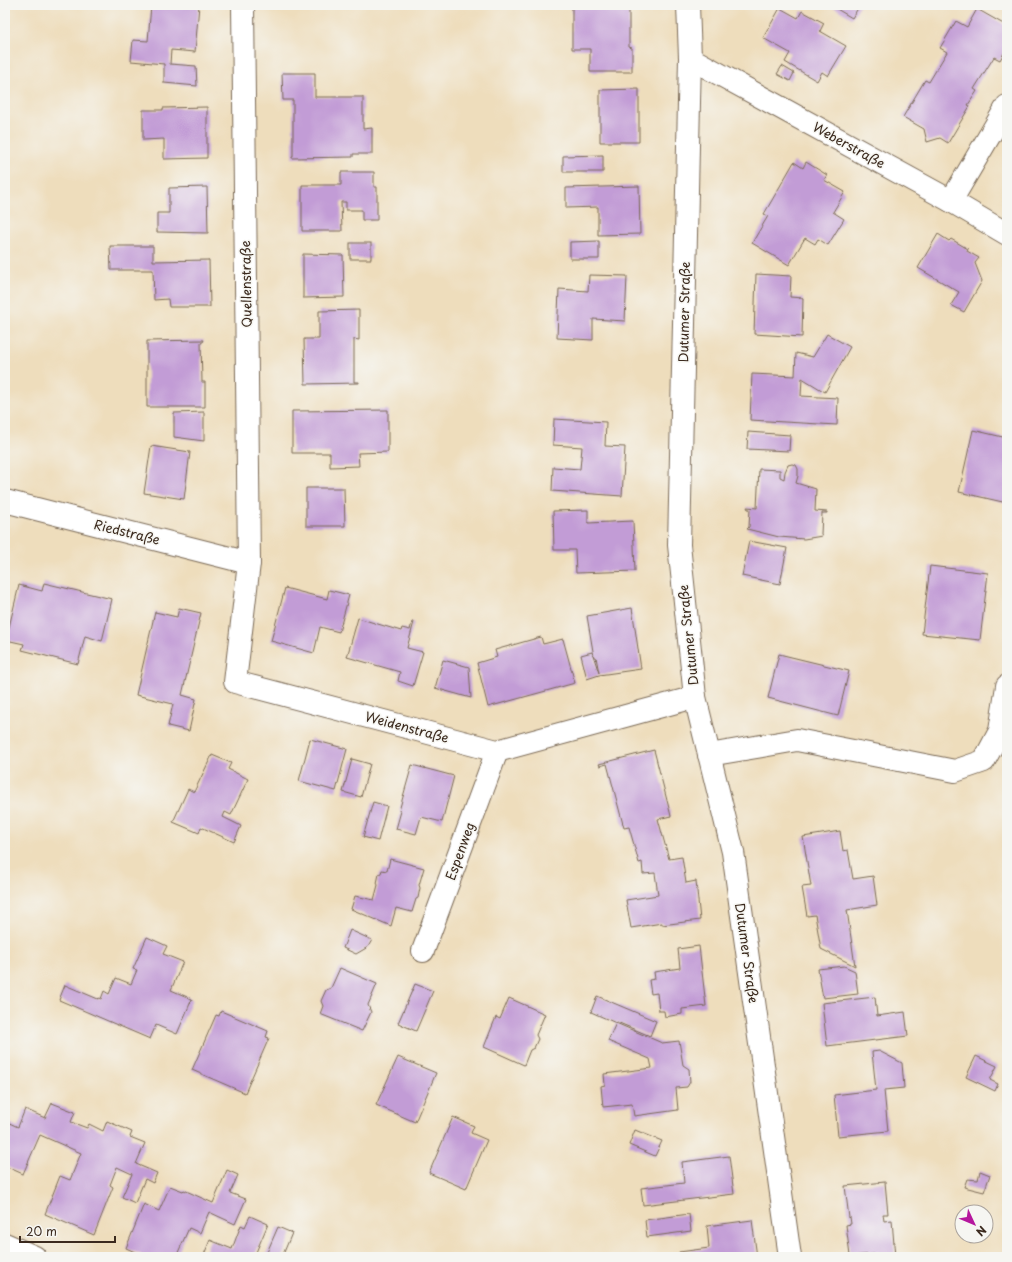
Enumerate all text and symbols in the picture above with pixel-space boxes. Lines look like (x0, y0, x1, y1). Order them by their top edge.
street label: Weberstraße (810, 117, 889, 172)
street label: Quellenstraße (235, 240, 256, 328)
street label: Dutumer Straße (673, 261, 694, 363)
street label: Riedstraße (92, 514, 162, 549)
street label: Dutumer Straße (673, 584, 702, 686)
street label: Weidenstraße (363, 706, 451, 747)
street label: Espenweg (440, 819, 479, 883)
street label: Dutumer Straße (731, 902, 764, 1004)
north arrow (954, 1204, 994, 1244)
scale bar (20, 1218, 115, 1244)
text: 20 m (26, 1222, 57, 1240)
text: N (972, 1222, 991, 1241)

